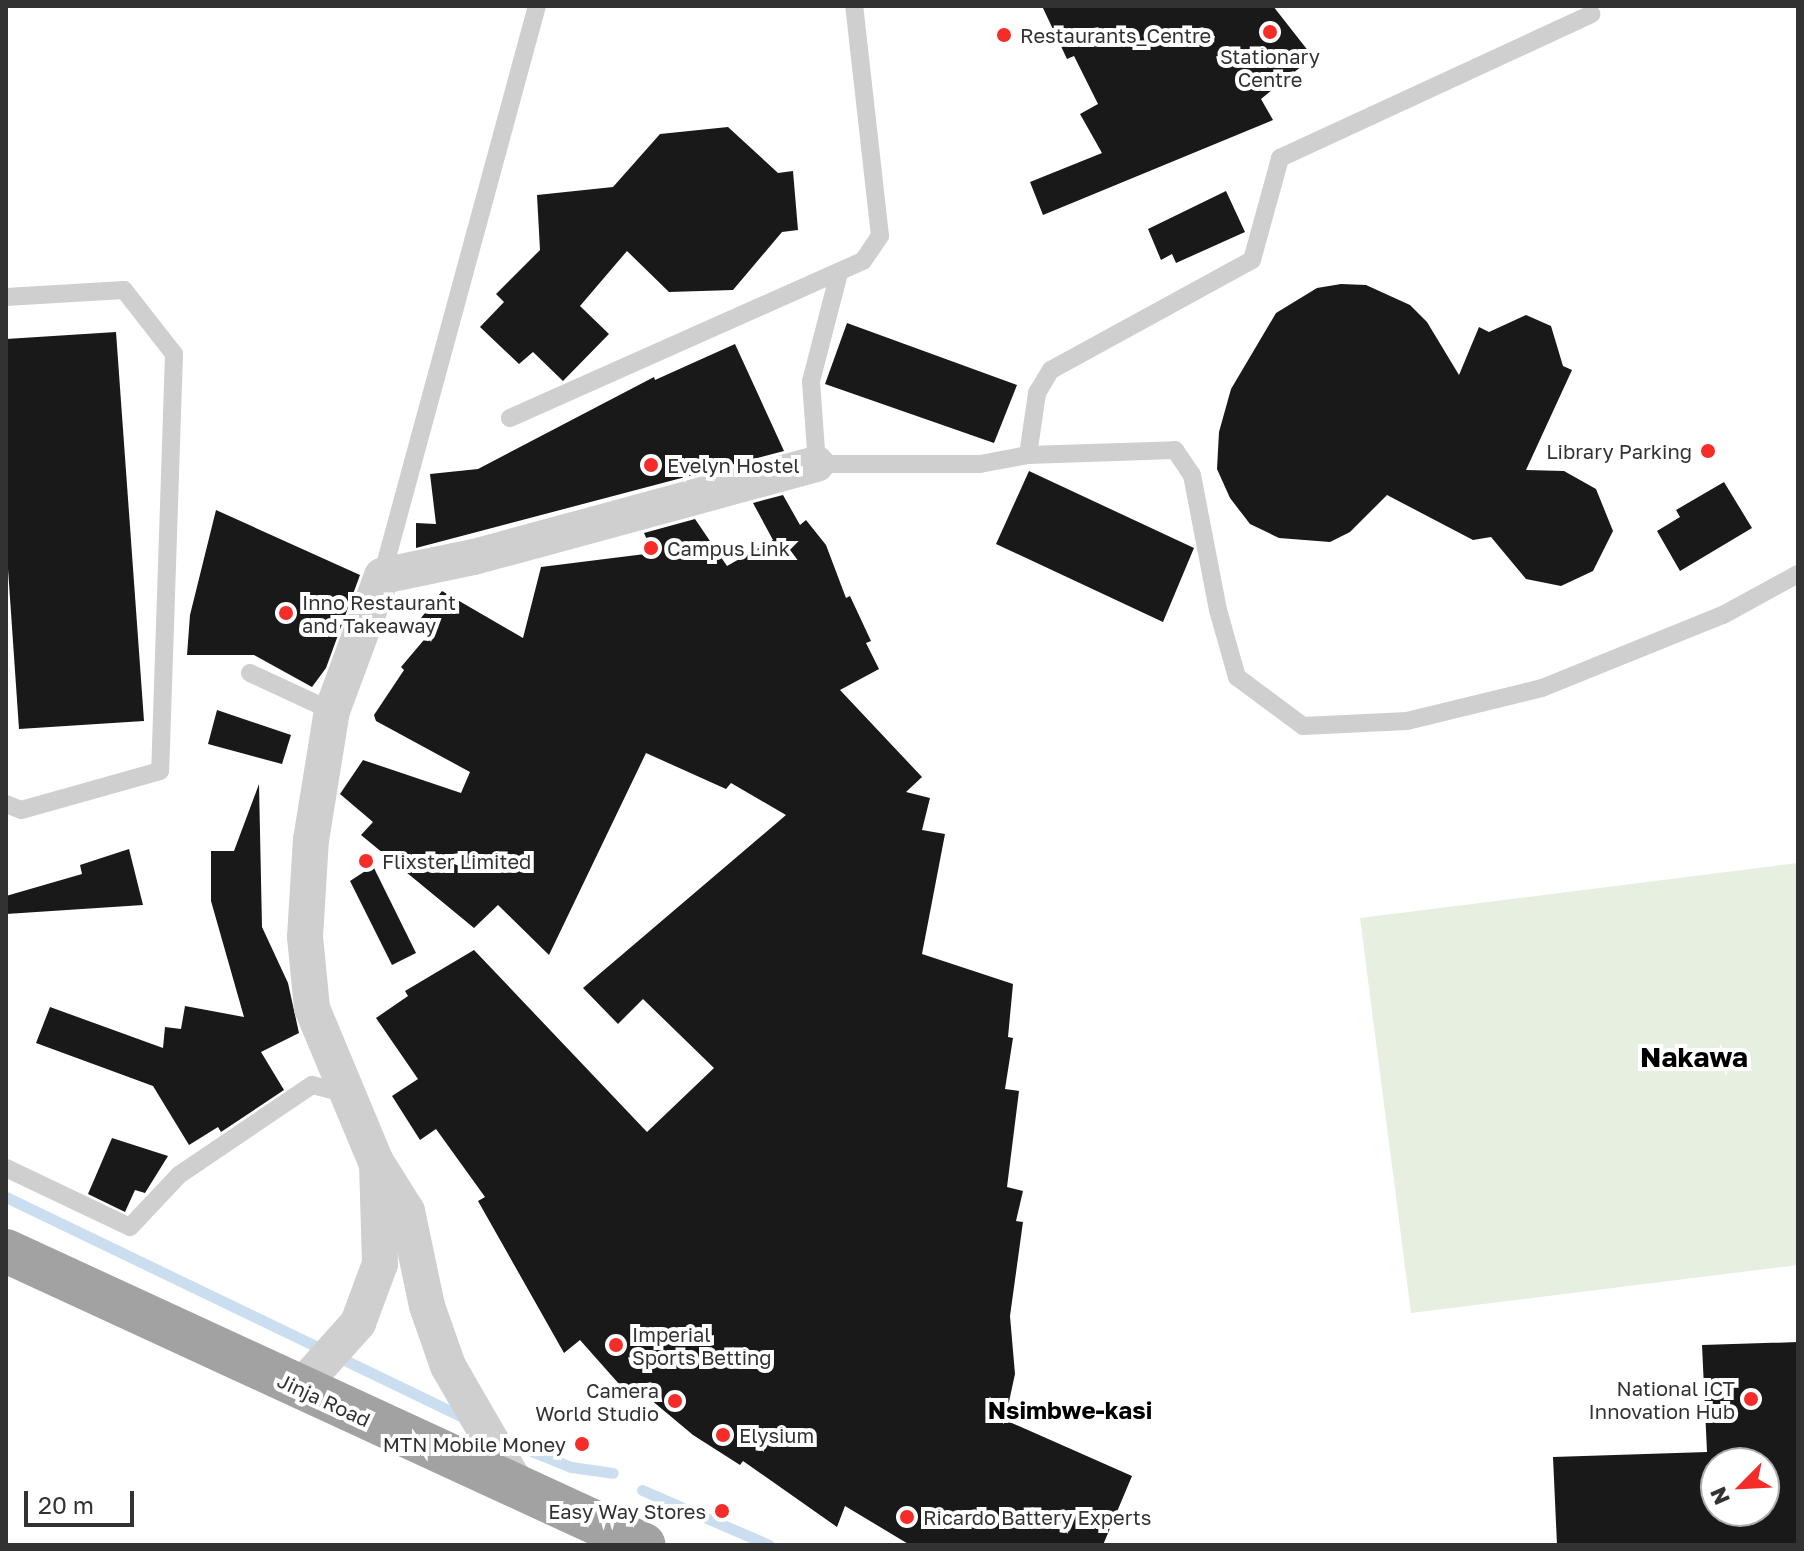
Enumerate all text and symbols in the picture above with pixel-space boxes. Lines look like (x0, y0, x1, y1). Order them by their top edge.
place label: Restaurants_Centre (1020, 23, 1211, 47)
marker: Stationary Centre (1261, 23, 1279, 41)
marker: Restaurants_Centre (995, 26, 1013, 44)
place label: Stationary Centre (1220, 44, 1320, 91)
place label: Library Parking (1546, 439, 1692, 463)
marker: Library Parking (1699, 442, 1717, 460)
place label: Evelyn Hostel (667, 453, 800, 477)
marker: Evelyn Hostel (642, 456, 660, 474)
place label: Campus Link (667, 536, 790, 560)
marker: Campus Link (642, 539, 660, 557)
place label: Inno Restaurant and Takeaway (302, 590, 456, 637)
marker: Inno Restaurant and Takeaway (277, 604, 295, 622)
place label: Flixster Limited (382, 849, 531, 873)
marker: Flixster Limited (357, 852, 375, 870)
district label: Nakawa (1640, 1040, 1748, 1074)
place label: Imperial Sports Betting (632, 1322, 772, 1369)
marker: Imperial Sports Betting (607, 1336, 625, 1354)
street label: Jinja Road (274, 1368, 374, 1432)
place label: National ICT Innovation Hub (1589, 1376, 1735, 1423)
place label: Camera World Studio (535, 1378, 659, 1425)
marker: National ICT Innovation Hub (1742, 1390, 1760, 1408)
marker: Camera World Studio (666, 1392, 684, 1410)
district label: Nsimbwe-kasi (988, 1396, 1152, 1424)
place label: Elysium (739, 1423, 814, 1447)
marker: Elysium (714, 1426, 732, 1444)
place label: MTN Mobile Money (383, 1432, 566, 1456)
marker: MTN Mobile Money (573, 1435, 591, 1453)
north arrow (1700, 1447, 1780, 1527)
scale bar (28, 1475, 138, 1525)
text: N (1704, 1483, 1735, 1509)
text: 20 m (38, 1490, 94, 1519)
place label: Easy Way Stores (548, 1499, 706, 1523)
marker: Easy Way Stores (713, 1502, 731, 1520)
place label: Ricardo Battery Experts (923, 1505, 1151, 1529)
marker: Ricardo Battery Experts (898, 1508, 916, 1526)

